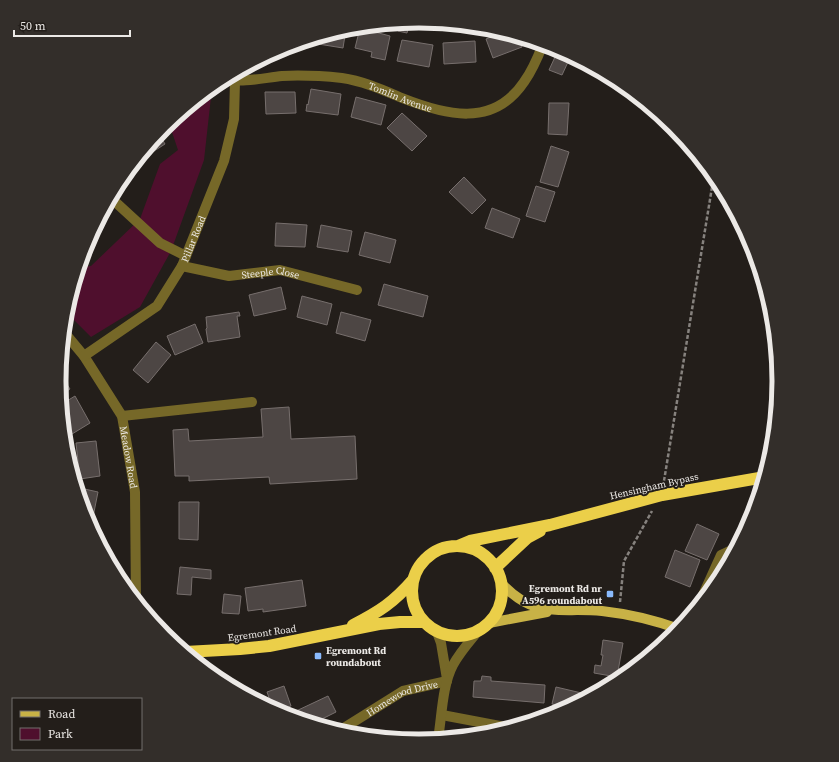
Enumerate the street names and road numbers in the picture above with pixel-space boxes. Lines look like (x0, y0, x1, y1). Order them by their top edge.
street label: Tomlin Avenue (367, 79, 434, 115)
street label: Pillar Road (178, 213, 208, 264)
street label: Steeple Close (241, 263, 301, 281)
street label: Meadow Road (117, 425, 141, 489)
street label: Hensingham Bypass (608, 469, 700, 503)
street label: Egremont Road (227, 622, 297, 644)
street label: Homewood Drive (364, 677, 439, 719)

